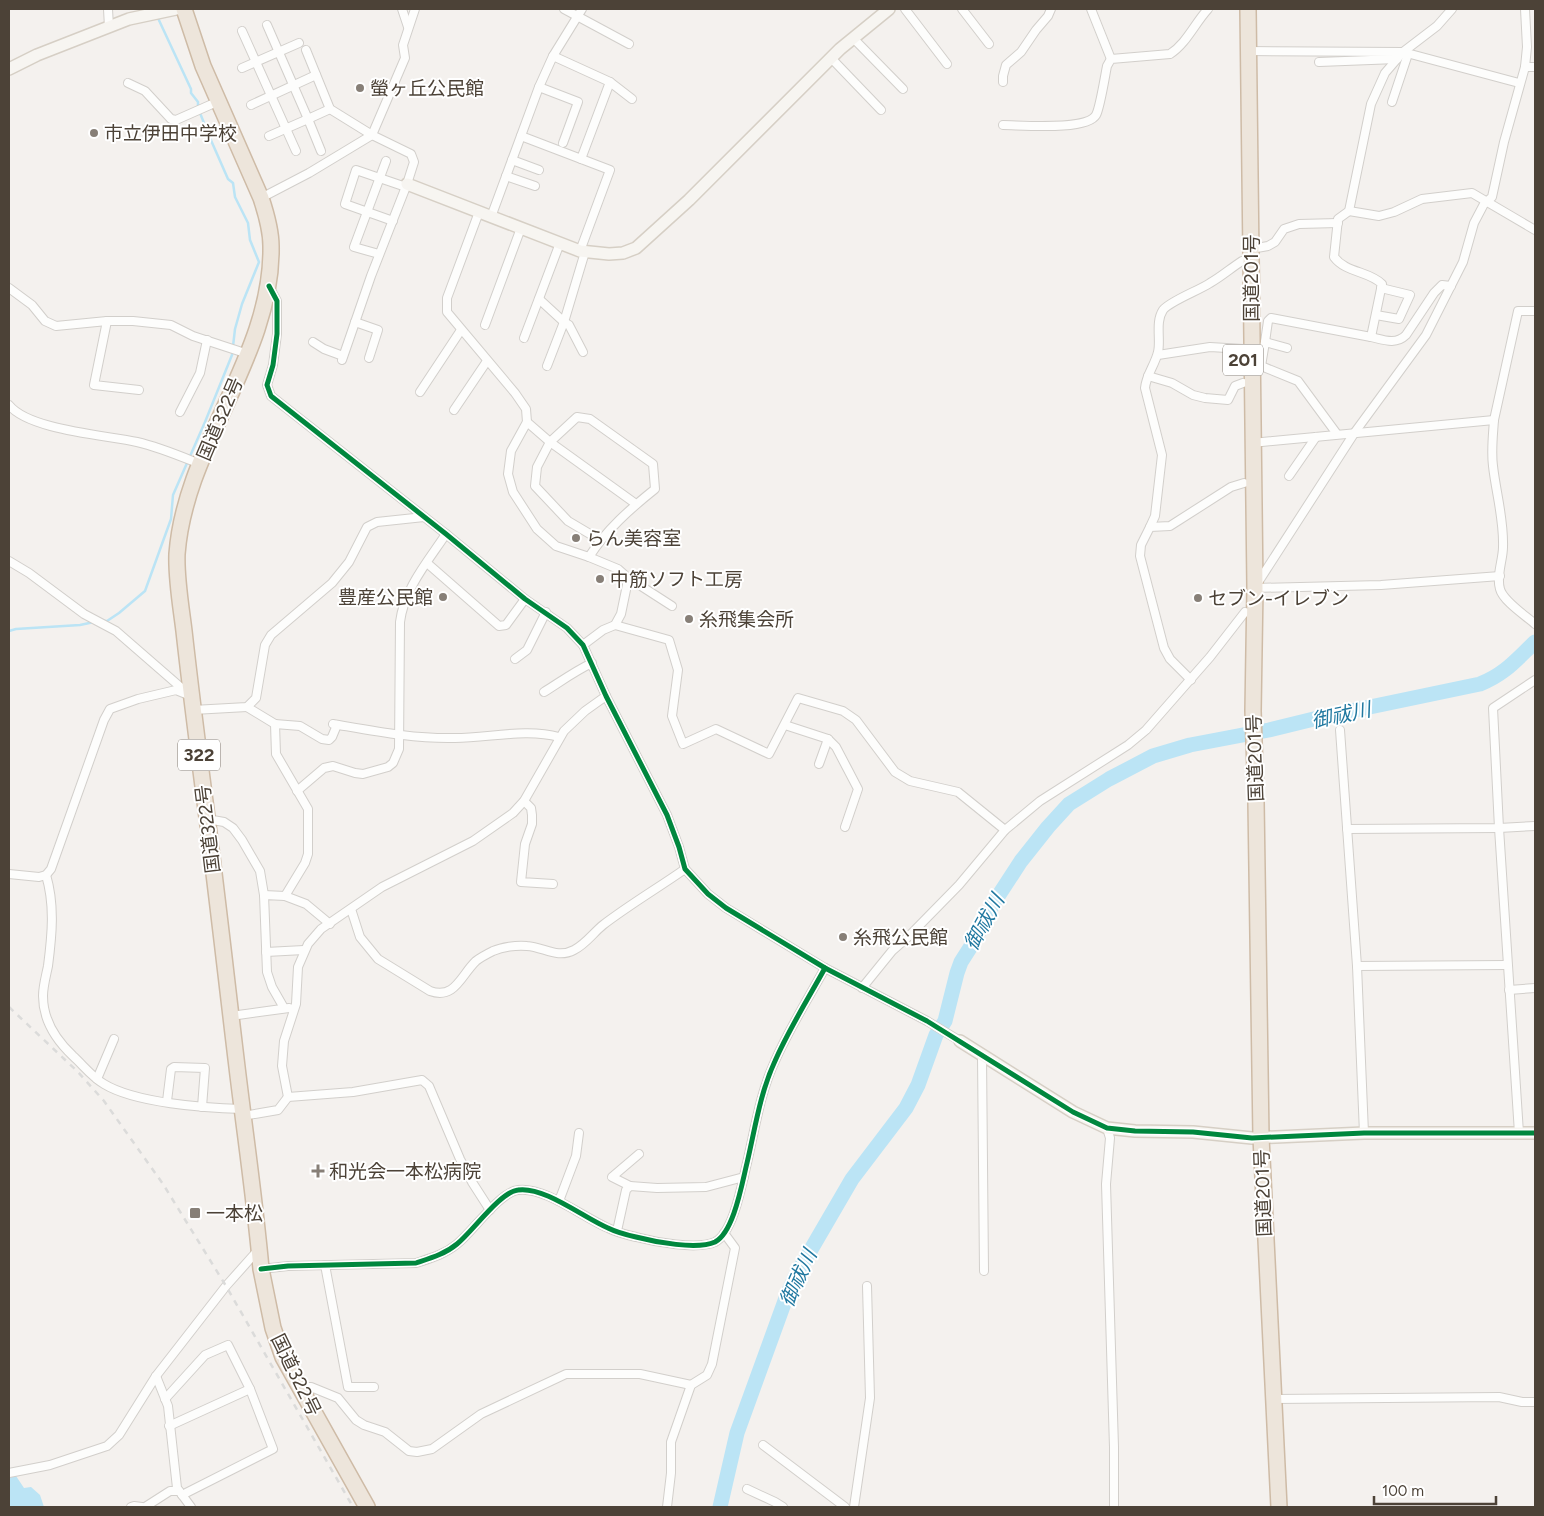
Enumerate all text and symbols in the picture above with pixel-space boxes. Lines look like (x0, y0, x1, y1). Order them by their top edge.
place label: 螢ヶ丘公民館 (370, 77, 484, 100)
marker: 螢ヶ丘公民館 (354, 82, 366, 94)
place label: 市立伊田中学校 (104, 122, 237, 145)
marker: 市立伊田中学校 (88, 127, 100, 139)
street label: 国道201号 (1240, 234, 1263, 322)
road number: 201 (1223, 344, 1263, 376)
street label: 国道322号 (192, 374, 248, 464)
place label: らん美容室 (586, 527, 681, 550)
marker: らん美容室 (570, 532, 582, 544)
place label: 中筋ソフト工房 (610, 568, 743, 591)
marker: 中筋ソフト工房 (594, 573, 606, 585)
place label: 豊産公民館 (338, 586, 433, 609)
place label: セブン-イレブン (1208, 587, 1349, 610)
marker: 豊産公民館 (437, 591, 449, 603)
marker: セブン-イレブン (1192, 592, 1204, 604)
place label: 糸飛集会所 (699, 608, 794, 631)
marker: 糸飛集会所 (683, 613, 695, 625)
water label: 御祓川 (1309, 697, 1375, 733)
street label: 国道201号 (1242, 714, 1268, 802)
road number: 322 (178, 740, 220, 770)
street label: 国道322号 (191, 784, 225, 874)
water label: 御祓川 (959, 888, 1010, 954)
place label: 糸飛公民館 (853, 926, 948, 949)
marker: 糸飛公民館 (837, 931, 849, 943)
street label: 国道201号 (1250, 1149, 1276, 1237)
place label: 和光会一本松病院 (329, 1160, 481, 1183)
marker: 和光会一本松病院 (311, 1164, 325, 1178)
place label: 一本松 (206, 1202, 263, 1225)
marker: 一本松 (188, 1206, 202, 1220)
water label: 御祓川 (774, 1244, 822, 1310)
street label: 国道322号 (266, 1330, 326, 1420)
scale bar (1374, 1474, 1496, 1506)
text: 100 m (1382, 1482, 1424, 1500)

